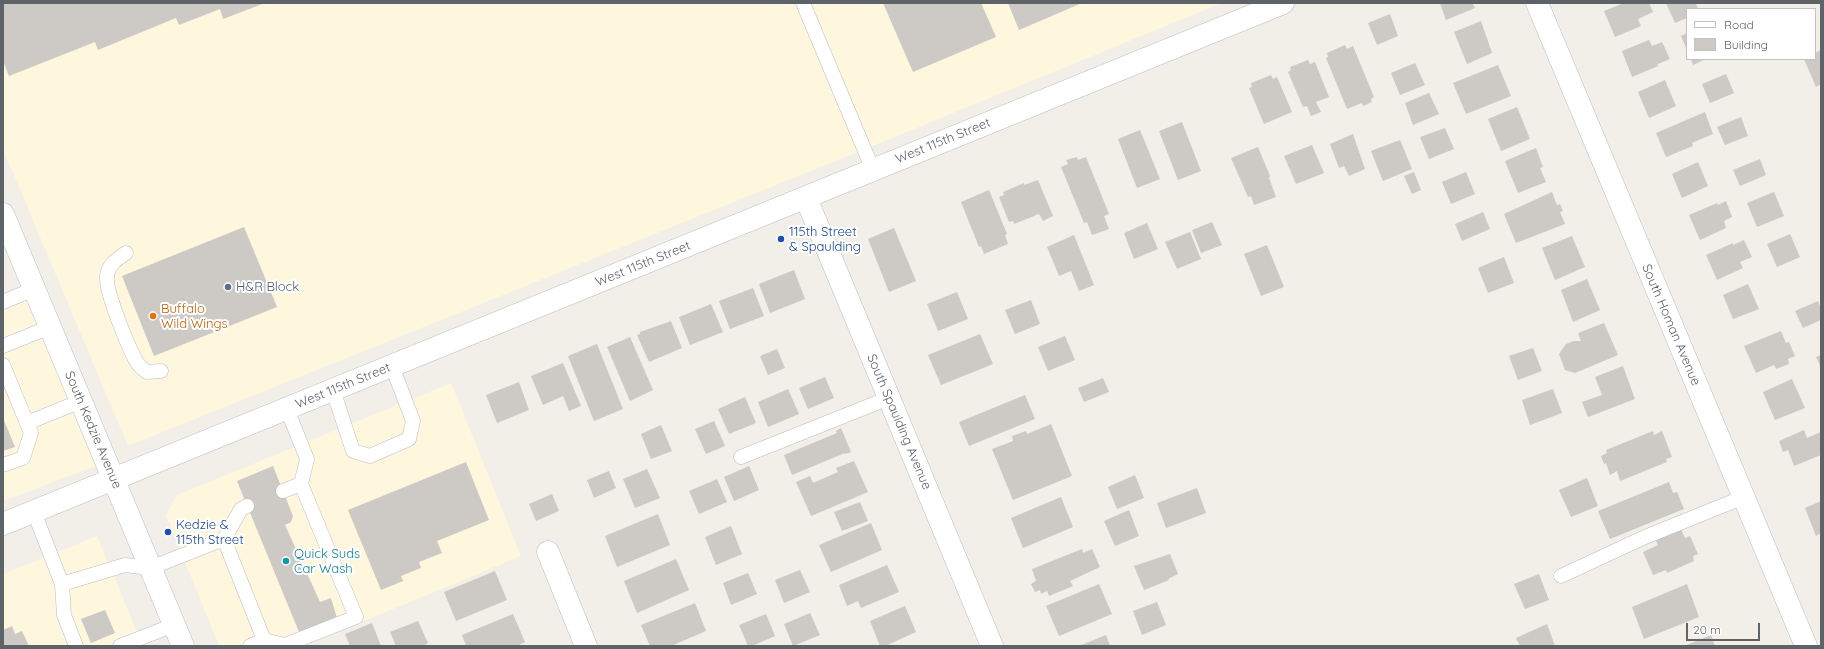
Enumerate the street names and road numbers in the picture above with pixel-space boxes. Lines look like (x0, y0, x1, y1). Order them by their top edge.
street label: West 115th Street (893, 115, 993, 167)
street label: West 115th Street (593, 238, 693, 290)
street label: South Homan Avenue (1638, 262, 1704, 388)
street label: South Spaulding Avenue (863, 352, 935, 492)
street label: West 115th Street (293, 360, 393, 412)
street label: South Kedzie Avenue (61, 369, 125, 491)

